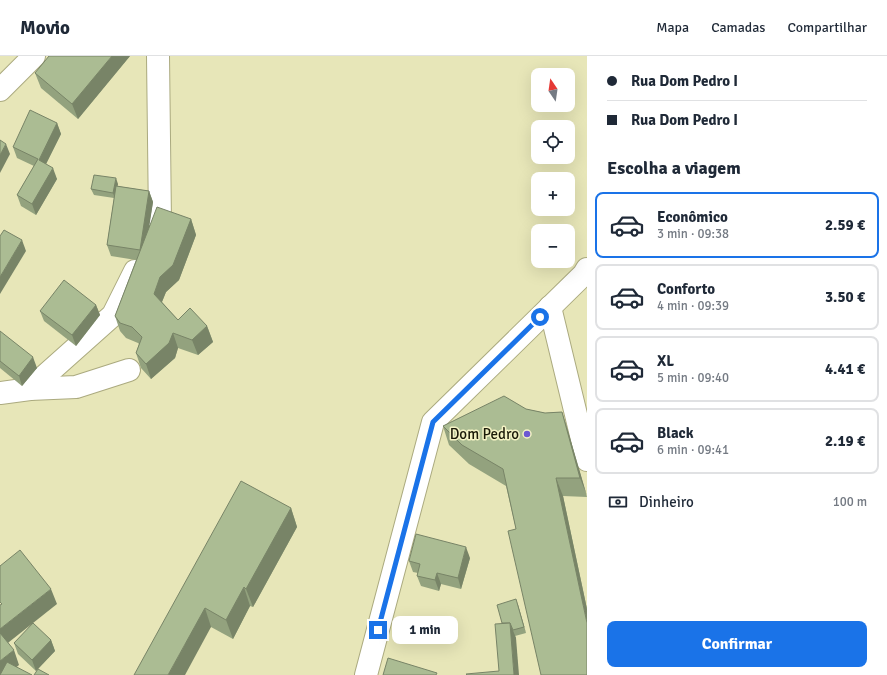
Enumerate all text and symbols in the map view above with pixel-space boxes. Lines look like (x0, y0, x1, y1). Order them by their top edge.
text: Movio (20, 16, 70, 40)
text: Mapa (656, 19, 689, 36)
text: Camadas (711, 19, 765, 36)
text: Compartilhar (787, 19, 867, 36)
north arrow (531, 68, 575, 112)
map controls (531, 68, 575, 268)
text: Rua Dom Pedro I (631, 72, 738, 90)
text: Rua Dom Pedro I (631, 111, 738, 129)
button: locate (531, 120, 575, 164)
text: Escolha a viagem (607, 157, 741, 179)
button: + (531, 172, 575, 216)
icon: car (609, 207, 645, 243)
text: Econômico (657, 208, 728, 226)
text: 2.59 € (825, 216, 865, 234)
button: − (531, 224, 575, 268)
text: 3 min · 09:38 (657, 226, 729, 242)
icon: car (609, 279, 645, 315)
text: Conforto (657, 280, 715, 298)
text: 3.50 € (825, 288, 865, 306)
text: 4 min · 09:39 (657, 298, 729, 314)
route start (531, 308, 549, 326)
icon: car (609, 351, 645, 387)
text: XL (657, 352, 674, 370)
text: 4.41 € (825, 360, 865, 378)
text: 5 min · 09:40 (657, 370, 729, 386)
icon: car (609, 423, 645, 459)
text: Black (657, 424, 694, 442)
place label: Dom Pedro (450, 425, 519, 443)
marker: Dom Pedro (522, 429, 532, 439)
text: 2.19 € (825, 432, 865, 450)
text: 6 min · 09:41 (657, 442, 729, 458)
icon: cash (607, 491, 629, 513)
text: Dinheiro (639, 493, 694, 511)
text: 100 m (833, 494, 867, 510)
callout: 1 min (392, 616, 458, 644)
route end (369, 621, 387, 639)
button: Confirmar (607, 621, 867, 667)
text: 1 min (409, 622, 441, 638)

